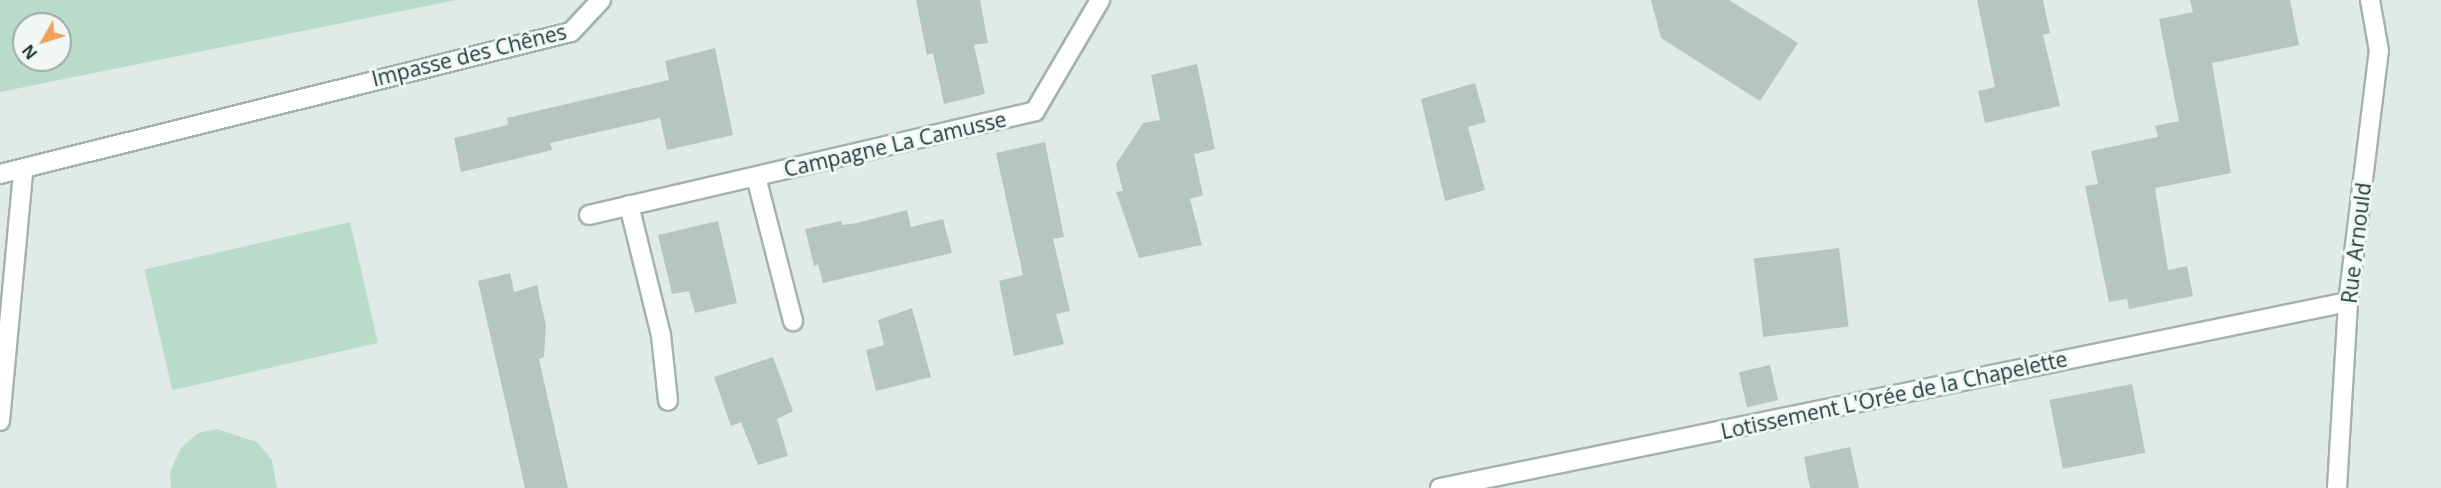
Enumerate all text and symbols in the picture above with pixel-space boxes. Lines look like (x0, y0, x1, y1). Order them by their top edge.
north arrow (12, 12, 72, 72)
street label: Impasse des Chênes (369, 19, 569, 91)
text: N (17, 40, 42, 64)
street label: Campagne La Camusse (781, 106, 1009, 182)
street label: Rue Arnould (2336, 181, 2376, 305)
street label: Lotissement L'Orée de la Chapelette (1718, 346, 2070, 444)

